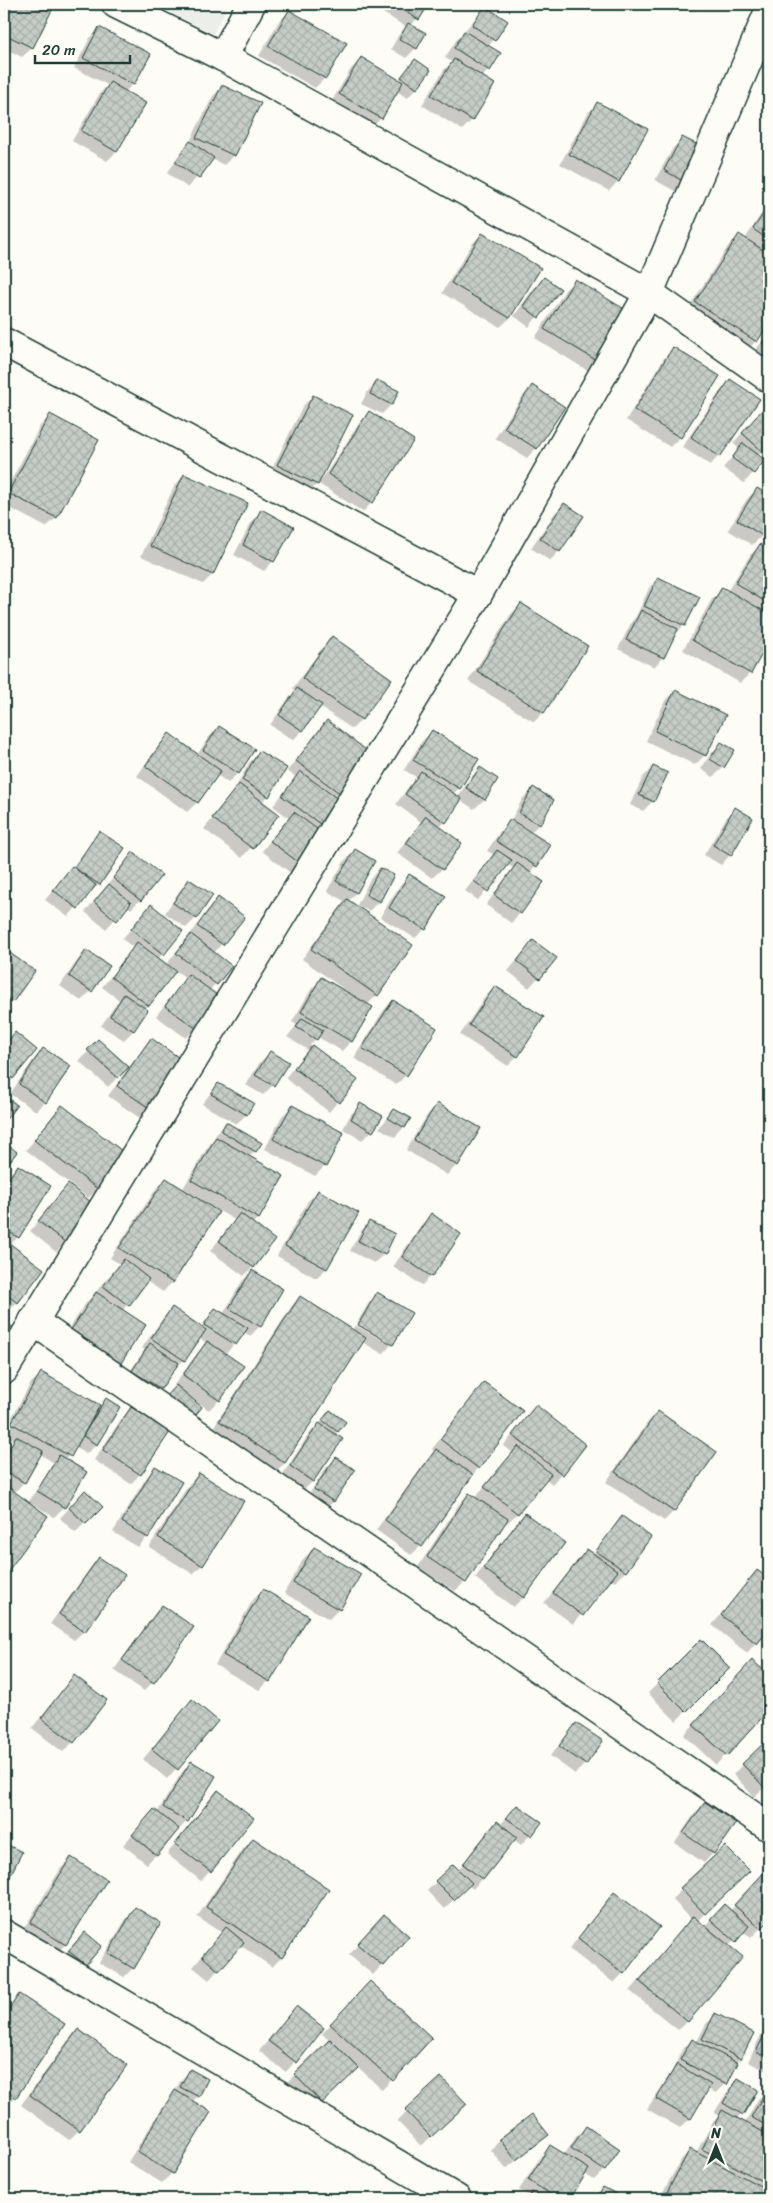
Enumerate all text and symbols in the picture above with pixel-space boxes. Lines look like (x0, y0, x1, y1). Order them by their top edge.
scale bar (35, 32, 130, 64)
text: 20 m (42, 37, 76, 63)
north arrow (690, 2120, 740, 2170)
text: N (710, 2121, 721, 2146)

